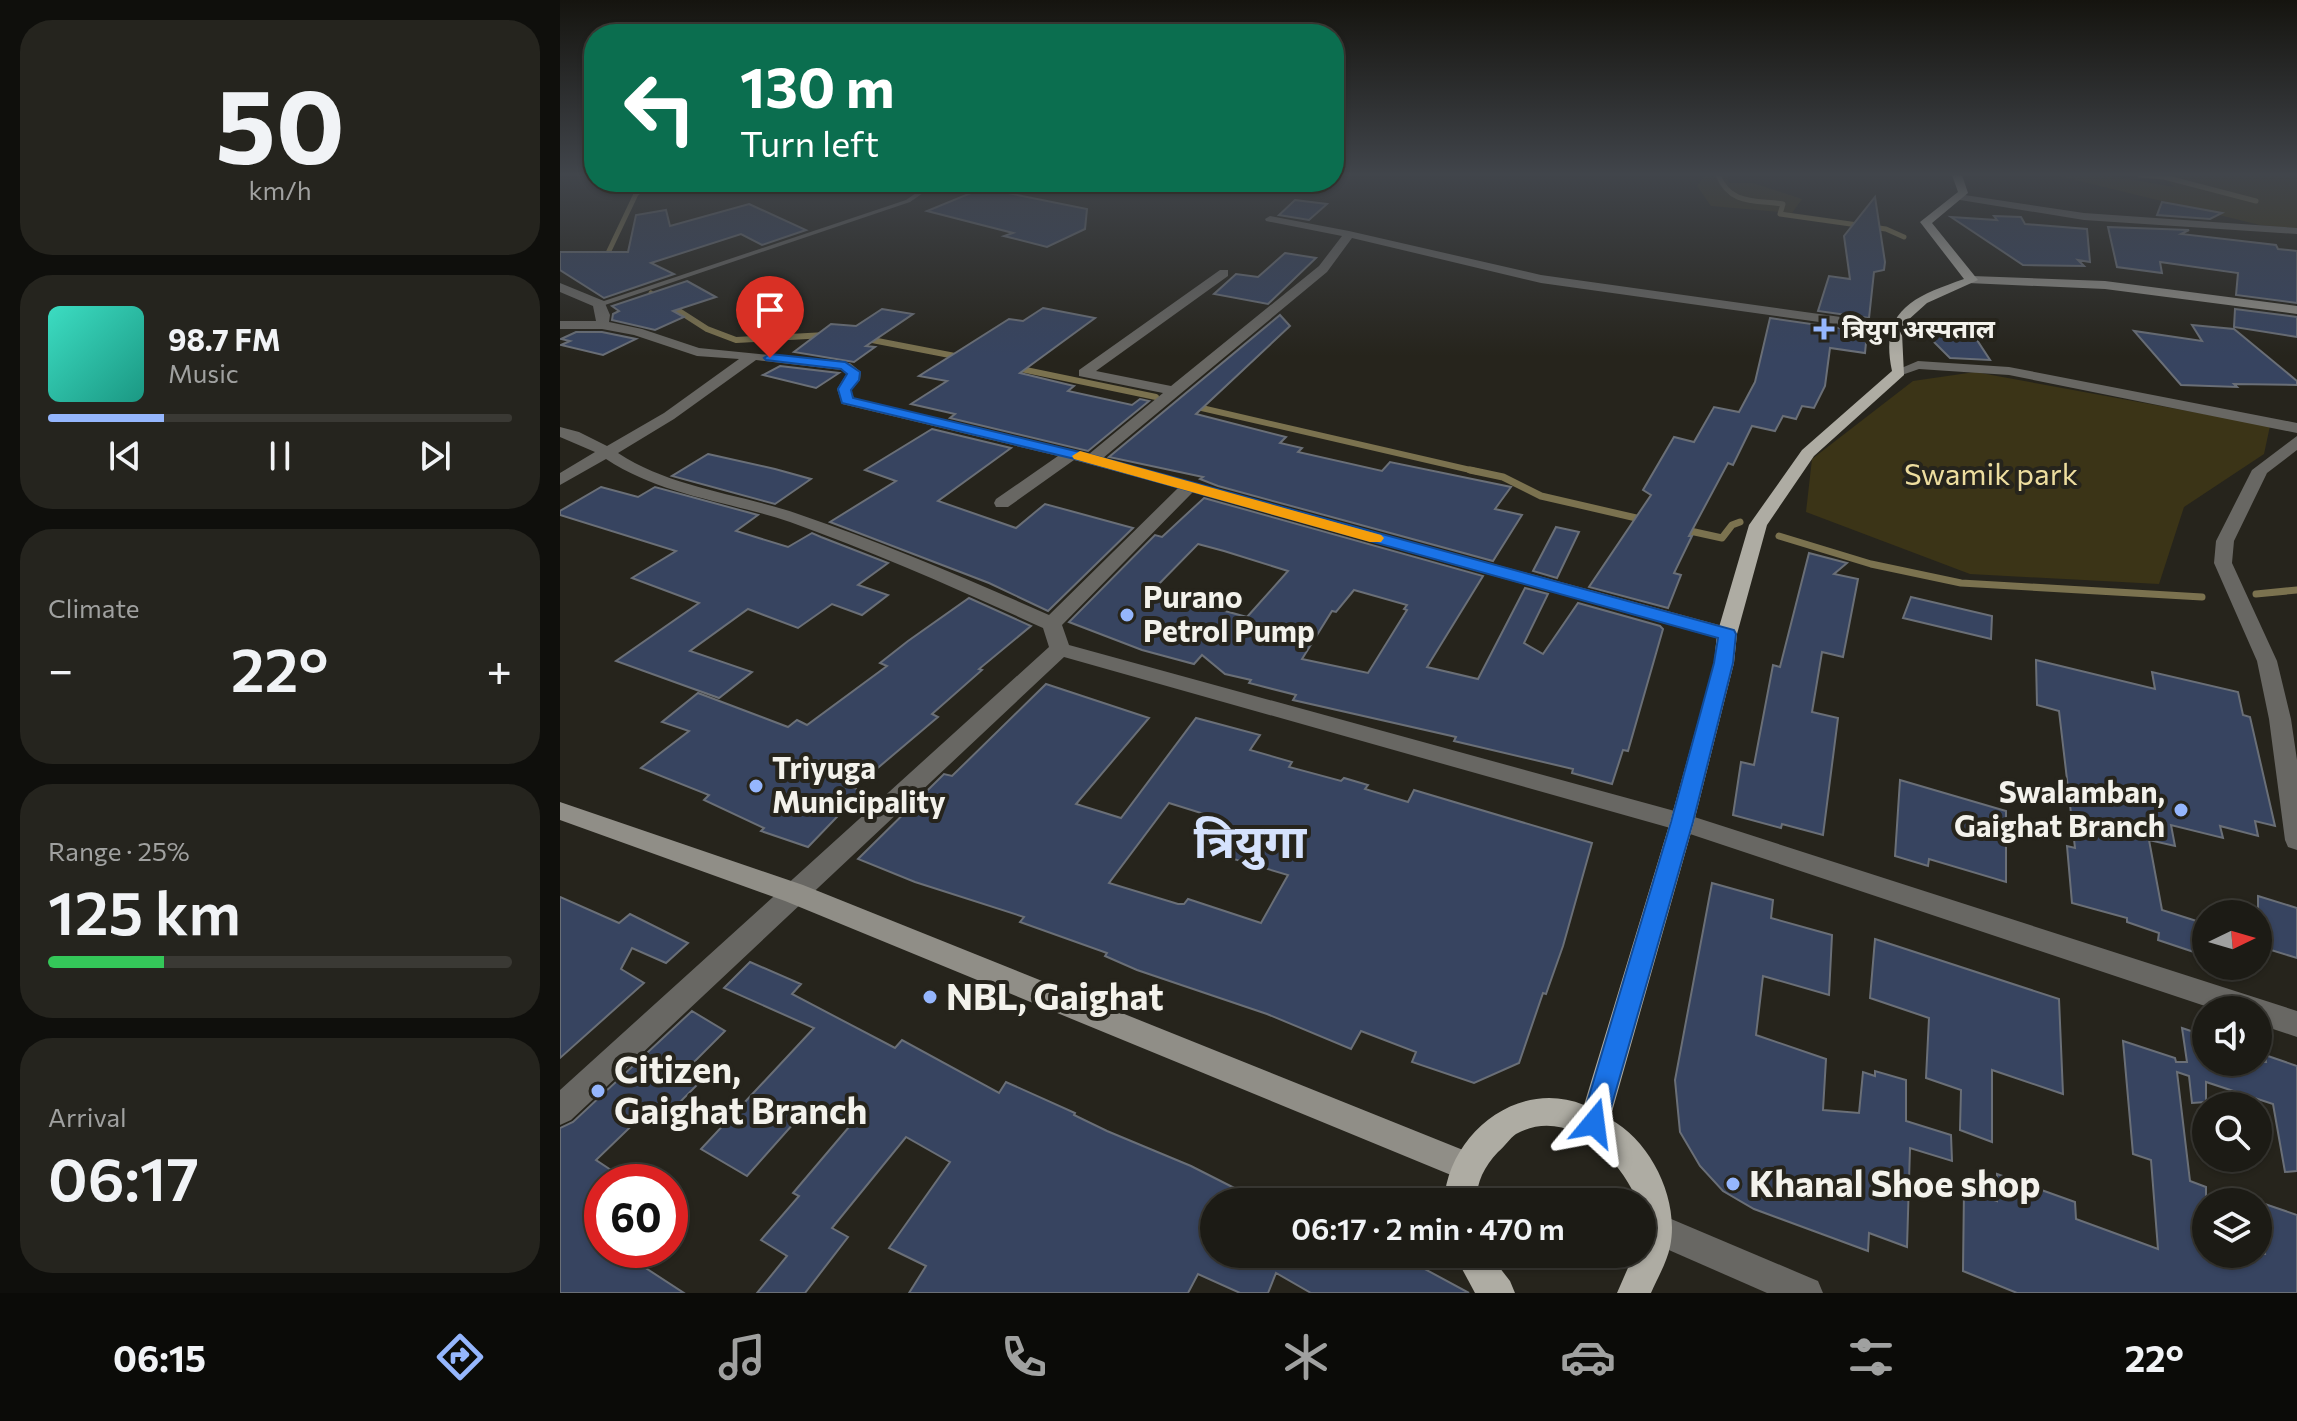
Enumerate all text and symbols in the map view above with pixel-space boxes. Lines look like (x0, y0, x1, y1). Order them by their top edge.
text: 130 m (740, 51, 895, 120)
icon: left (608, 56, 712, 160)
text: 50 (215, 58, 345, 185)
text: Turn left (740, 120, 879, 164)
text: km/h (248, 174, 312, 205)
pin (736, 276, 804, 358)
icon: arrive (748, 288, 792, 332)
place label: त्रियुग अस्पताल (1842, 312, 1996, 345)
marker: त्रियुग अस्पताल (1813, 318, 1835, 340)
text: 98.7 FM (168, 320, 281, 357)
text: Music (168, 357, 239, 388)
icon: previous (103, 434, 147, 478)
icon: pause (258, 434, 302, 478)
icon: next (413, 434, 457, 478)
park label: Swamik park (1904, 454, 2078, 491)
place label: Purano Petrol Pump (1143, 577, 1315, 648)
text: Climate (48, 592, 140, 623)
marker: Purano Petrol Pump (1118, 606, 1136, 624)
text: 22° (231, 631, 328, 704)
text: − (48, 641, 73, 695)
text: + (486, 641, 512, 695)
place label: Triyuga Municipality (772, 748, 946, 819)
place label: Swalamban, Gaighat Branch (1954, 772, 2165, 843)
marker: Triyuga Municipality (747, 777, 765, 795)
marker: Swalamban, Gaighat Branch (2172, 801, 2190, 819)
district label: त्रियुगा (1194, 811, 1308, 870)
text: Range · 25% (48, 835, 190, 866)
text: 125 km (48, 874, 241, 947)
north arrow (2192, 900, 2272, 980)
map controls (2192, 900, 2272, 1268)
place label: NBL, Gaighat (946, 973, 1164, 1017)
marker: NBL, Gaighat (921, 988, 939, 1006)
button: sound (2192, 996, 2272, 1076)
place label: Citizen, Gaighat Branch (614, 1046, 867, 1131)
position arrow (1552, 1081, 1636, 1165)
marker: Citizen, Gaighat Branch (589, 1082, 607, 1100)
button: search (2192, 1092, 2272, 1172)
text: Arrival (48, 1101, 127, 1132)
text: 06:17 (48, 1140, 199, 1213)
place label: Khanal Shoe shop (1749, 1160, 2041, 1204)
speed limit sign: 60 (584, 1164, 688, 1268)
marker: Khanal Shoe shop (1724, 1175, 1742, 1193)
button: layers (2192, 1188, 2272, 1268)
text: 06:17 · 2 min · 470 m (1291, 1209, 1565, 1246)
icon: directions (432, 1329, 488, 1385)
icon: music (714, 1329, 770, 1385)
icon: phone (996, 1329, 1052, 1385)
icon: climate (1278, 1329, 1334, 1385)
icon: car (1560, 1329, 1616, 1385)
icon: filters (1843, 1329, 1899, 1385)
text: 06:15 (113, 1335, 206, 1379)
text: 22° (2125, 1335, 2184, 1379)

